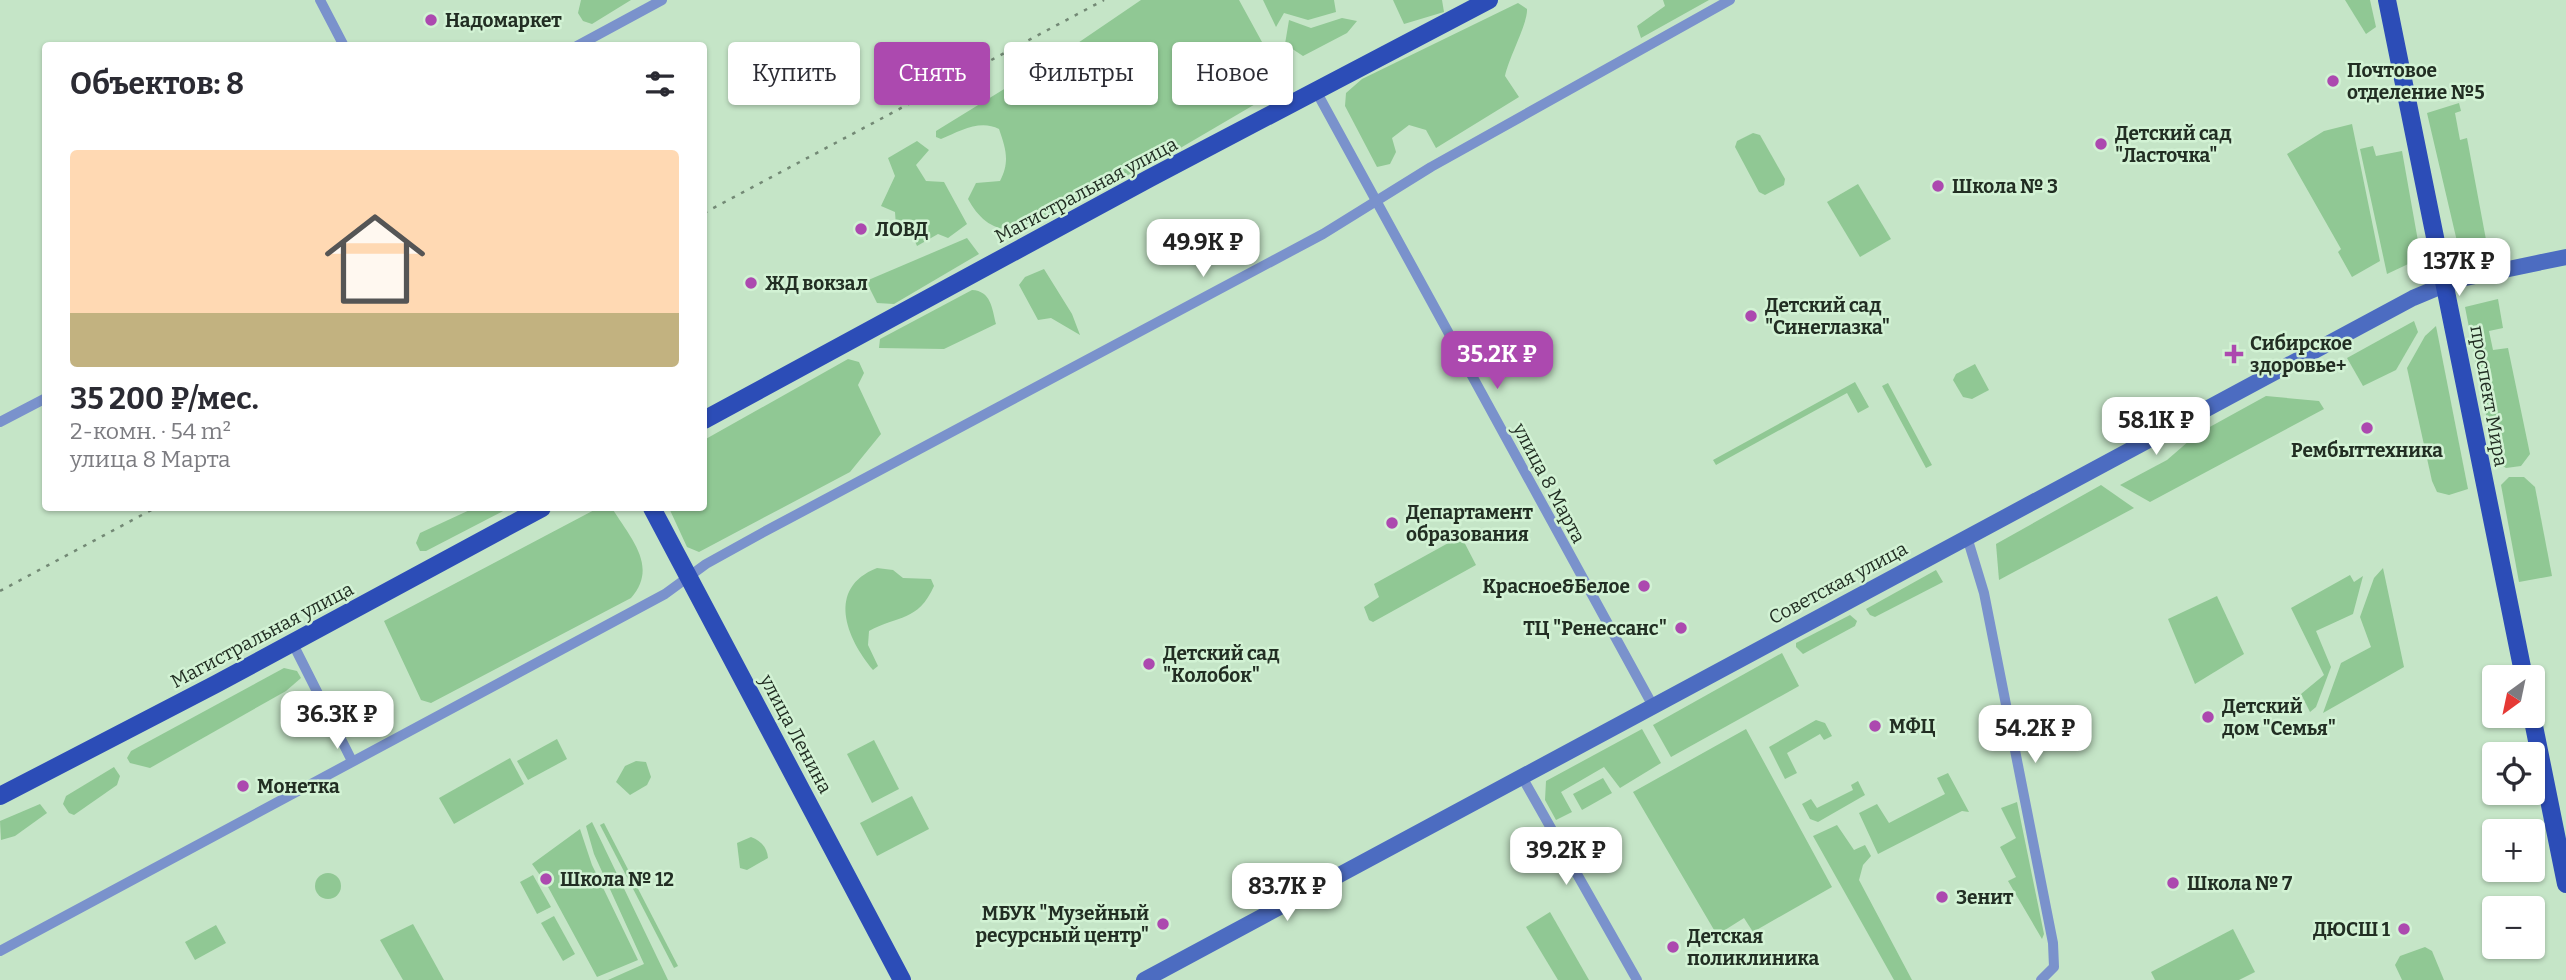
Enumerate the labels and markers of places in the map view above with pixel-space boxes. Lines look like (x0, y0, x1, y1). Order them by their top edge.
place label: Надомаркет (445, 9, 562, 32)
marker: Надомаркет (423, 12, 439, 28)
place label: Почтовое отделение №5 (2347, 59, 2485, 104)
marker: Почтовое отделение №5 (2325, 73, 2341, 89)
place label: Детский сад "Ласточка" (2115, 122, 2231, 167)
marker: Детский сад "Ласточка" (2093, 136, 2109, 152)
place label: Школа № 3 (1952, 175, 2058, 198)
marker: Школа № 3 (1930, 178, 1946, 194)
place label: ЛОВД (875, 218, 929, 241)
pin: 49.9K ₽ (1138, 219, 1268, 279)
marker: ЛОВД (853, 221, 869, 237)
pin: 137K ₽ (2402, 238, 2516, 298)
place label: ЖД вокзал (765, 272, 868, 295)
marker: ЖД вокзал (743, 275, 759, 291)
place label: Детский сад "Синеглазка" (1765, 294, 1890, 339)
marker: Детский сад "Синеглазка" (1743, 308, 1759, 324)
pin: 35.2K ₽ (1432, 332, 1562, 391)
place label: Сибирское здоровье+ (2250, 332, 2352, 377)
marker: Сибирское здоровье+ (2224, 344, 2244, 364)
pin: 58.1K ₽ (2091, 398, 2221, 457)
marker: Рембыттехника (2359, 420, 2375, 436)
place label: Рембыттехника (2291, 439, 2443, 462)
place label: Департамент образования (1406, 501, 1534, 546)
marker: Департамент образования (1384, 515, 1400, 531)
place label: Красное&Белое (1482, 575, 1630, 598)
marker: Красное&Белое (1636, 578, 1652, 594)
place label: ТЦ "Ренессанс" (1523, 617, 1667, 640)
marker: ТЦ "Ренессанс" (1673, 620, 1689, 636)
place label: Детский сад "Колобок" (1163, 642, 1279, 687)
marker: Детский сад "Колобок" (1141, 656, 1157, 672)
pin: 36.3K ₽ (272, 692, 402, 751)
place label: Детский дом "Семья" (2222, 695, 2336, 740)
pin: 54.2K ₽ (1970, 706, 2100, 765)
marker: Детский дом "Семья" (2200, 709, 2216, 725)
place label: МФЦ (1889, 715, 1936, 738)
marker: МФЦ (1867, 718, 1883, 734)
place label: Монетка (257, 775, 340, 798)
marker: Монетка (235, 778, 251, 794)
pin: 39.2K ₽ (1501, 828, 1631, 887)
pin: 83.7K ₽ (1222, 864, 1352, 923)
place label: Школа № 12 (560, 868, 674, 891)
marker: Школа № 12 (538, 871, 554, 887)
place label: Школа № 7 (2187, 872, 2292, 895)
marker: Школа № 7 (2165, 875, 2181, 891)
place label: Зенит (1956, 886, 2014, 909)
marker: Зенит (1934, 889, 1950, 905)
place label: МБУК "Музейный ресурсный центр" (976, 902, 1149, 947)
marker: МБУК "Музейный ресурсный центр" (1155, 916, 1171, 932)
place label: ДЮСШ 1 (2313, 918, 2391, 941)
marker: ДЮСШ 1 (2396, 921, 2412, 937)
place label: Детская поликлиника (1687, 925, 1819, 970)
marker: Детская поликлиника (1665, 939, 1681, 955)

